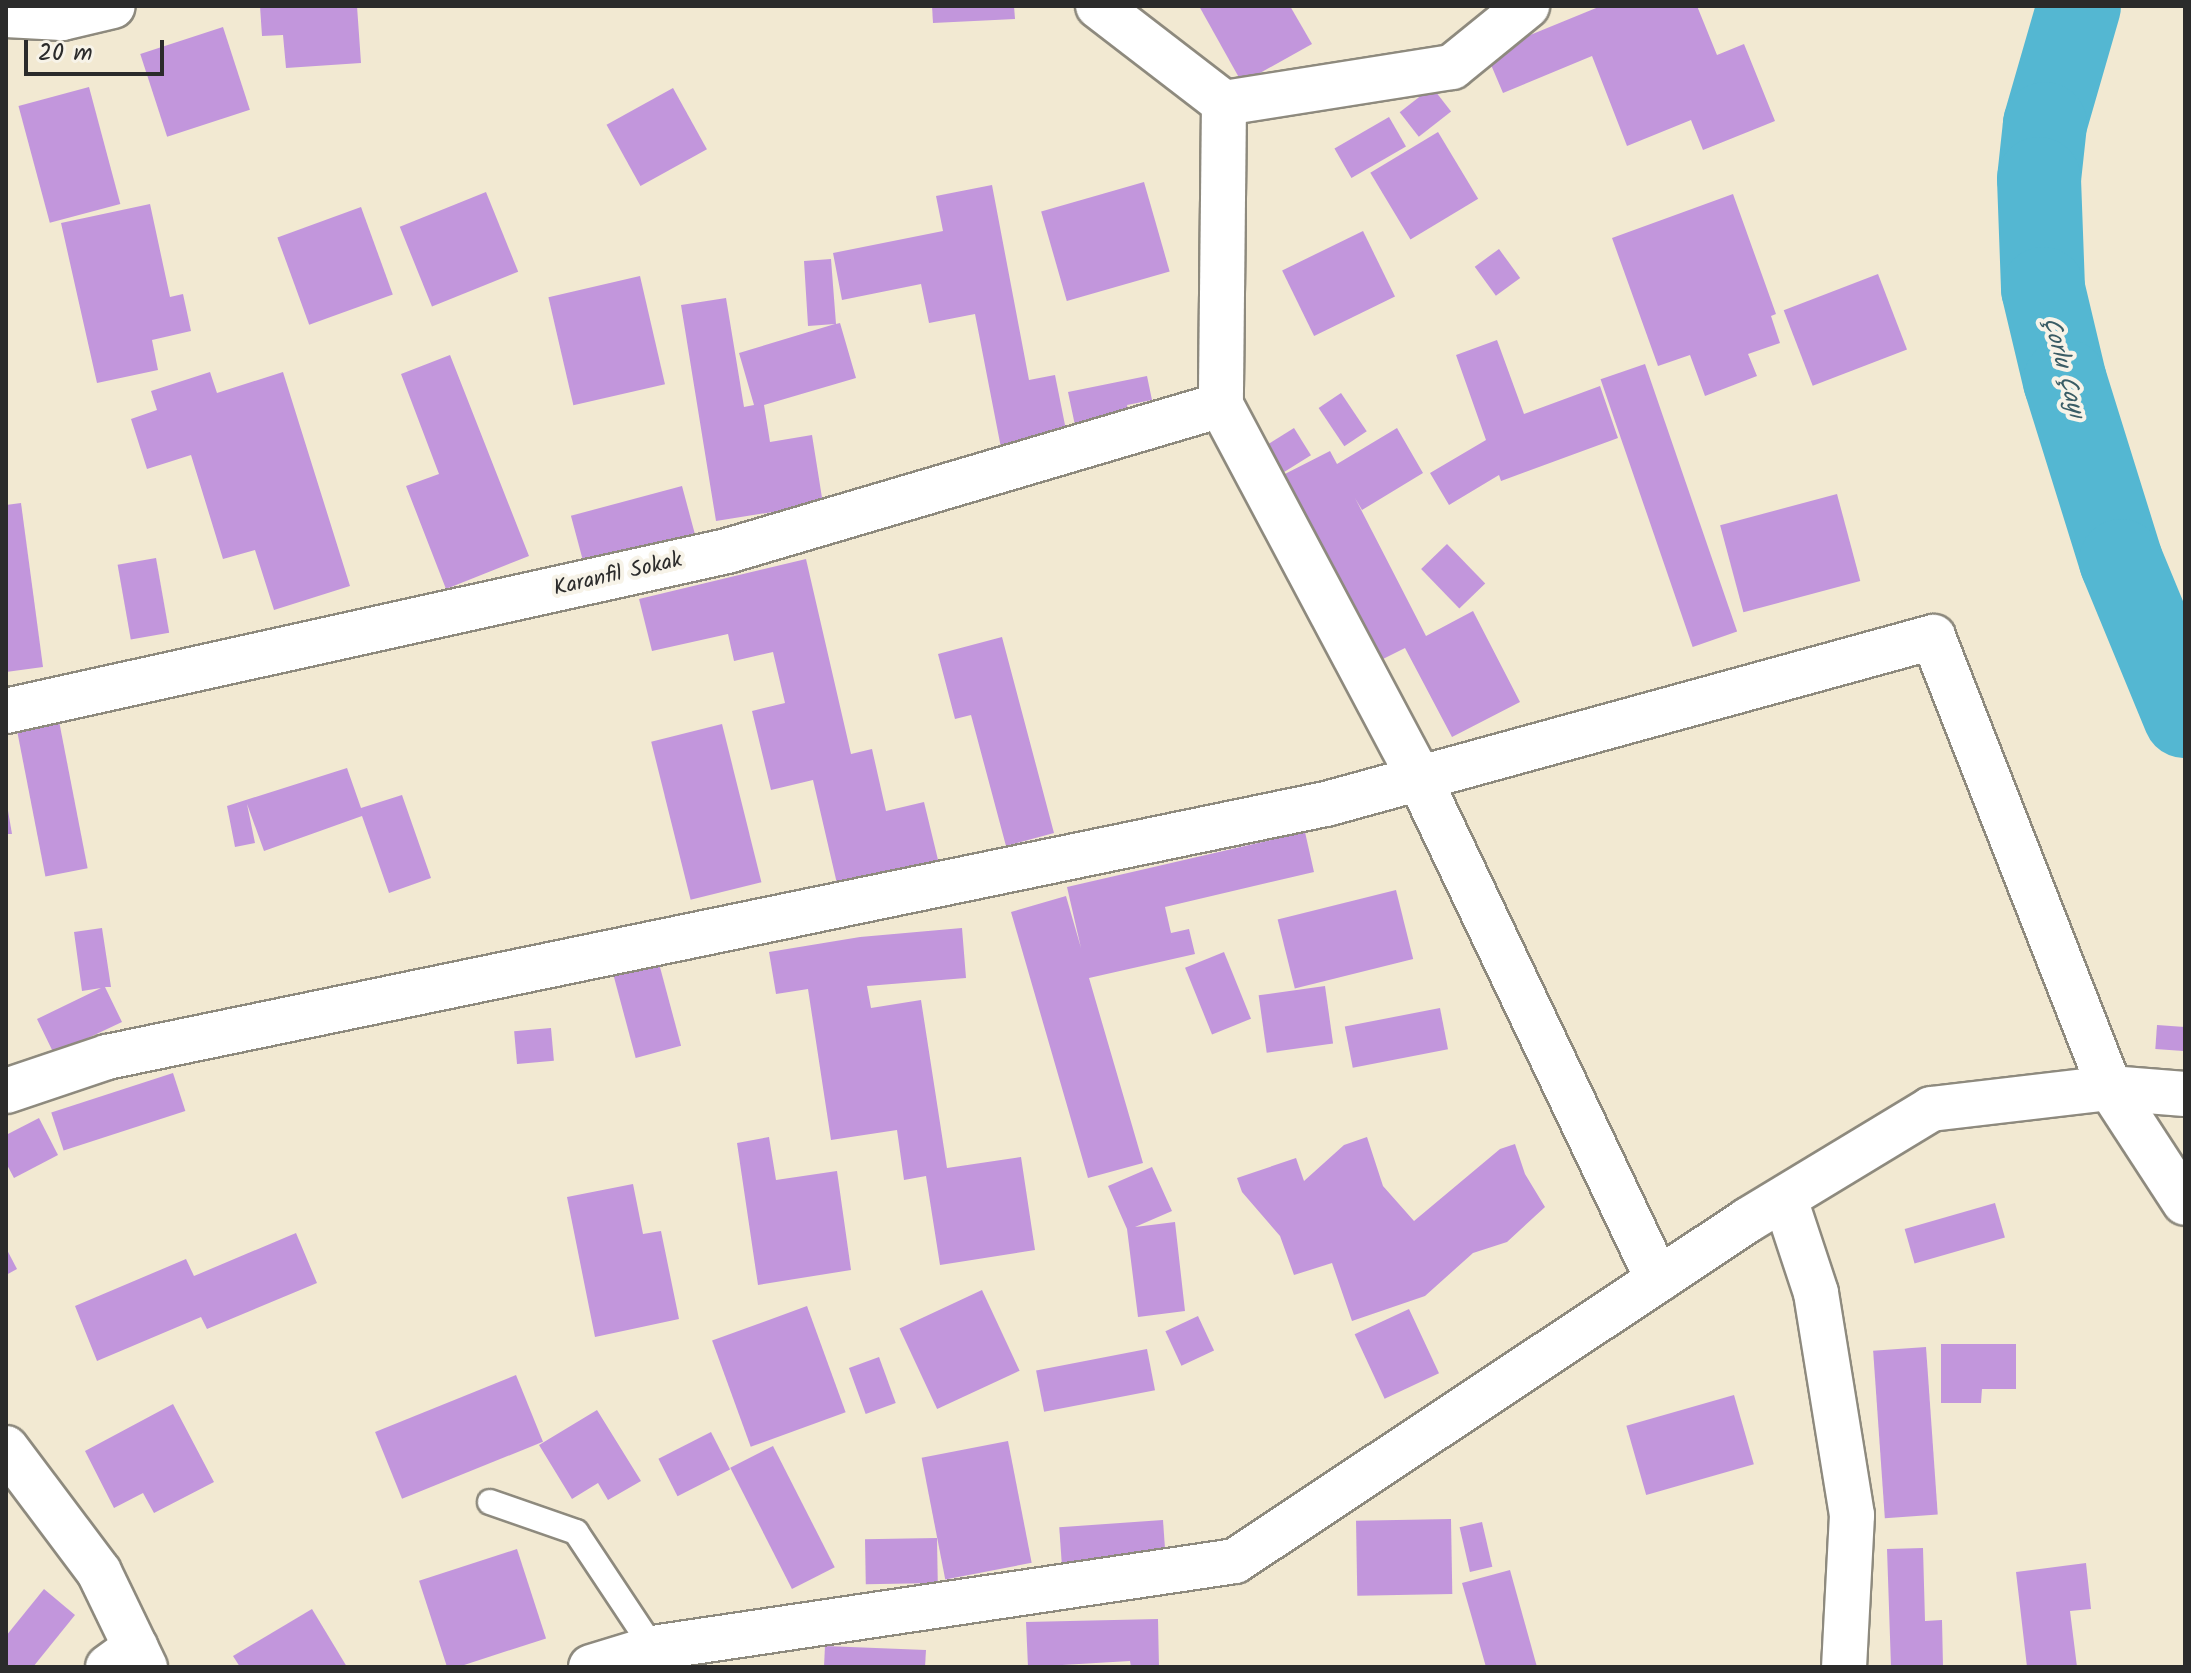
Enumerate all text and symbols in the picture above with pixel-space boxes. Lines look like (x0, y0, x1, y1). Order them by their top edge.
scale bar (28, 24, 168, 74)
text: 20 m (38, 34, 93, 73)
water label: Çorlu Çayı (2036, 314, 2090, 422)
street label: Karanfil Sokak (551, 547, 685, 603)

